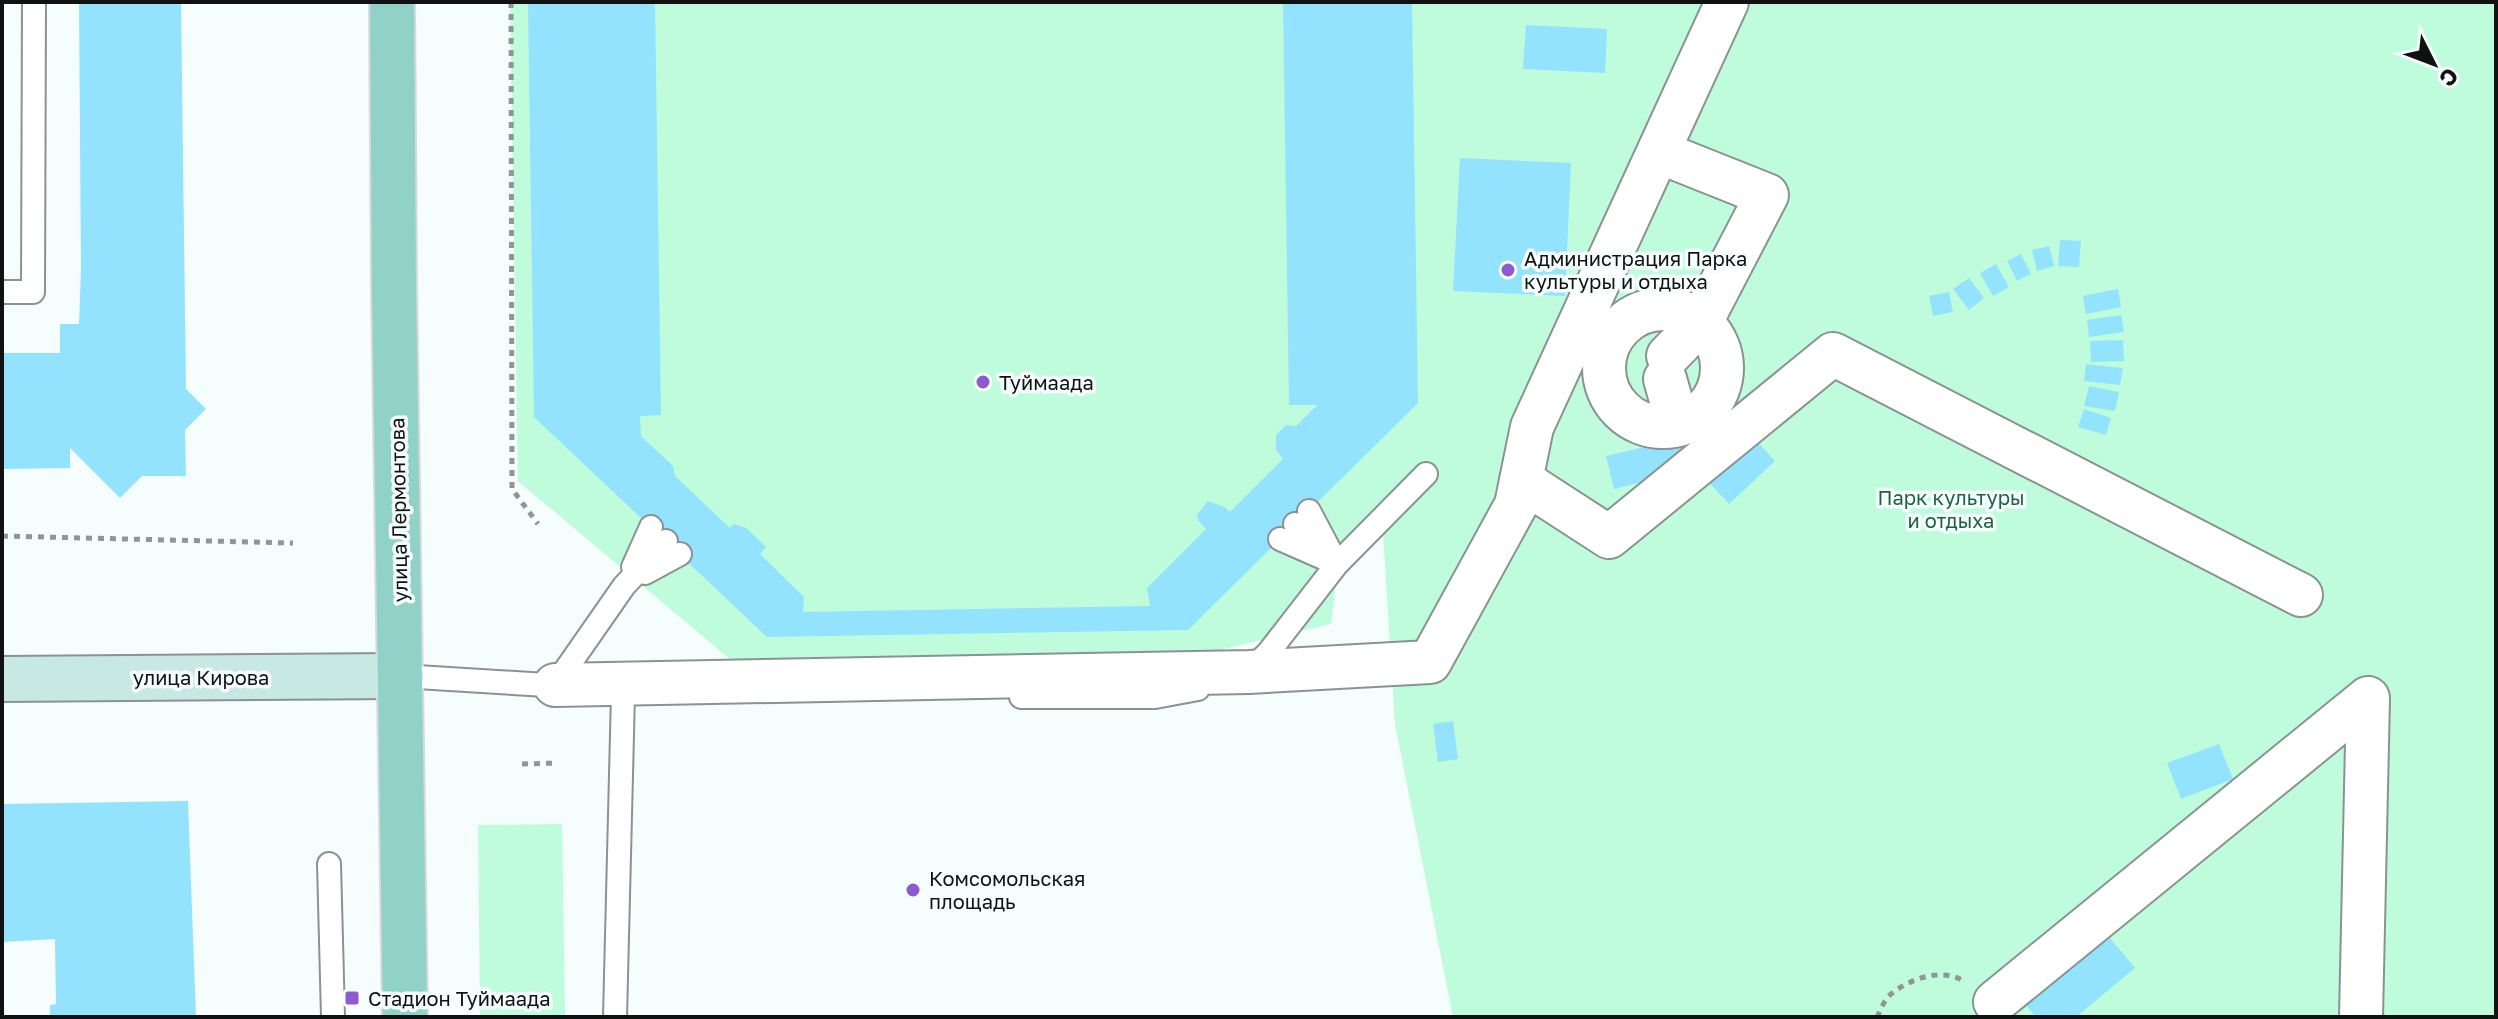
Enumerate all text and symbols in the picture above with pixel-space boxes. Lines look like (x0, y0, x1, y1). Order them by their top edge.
north arrow (2394, 24, 2474, 104)
text: С (2434, 63, 2464, 93)
place label: Администрация Парка культуры и отдыха (1524, 246, 1747, 293)
marker: Администрация Парка культуры и отдыха (1499, 261, 1517, 279)
place label: Туймаада (999, 370, 1094, 394)
marker: Туймаада (974, 373, 992, 391)
street label: улица Лермонтова (384, 417, 412, 603)
park label: Парк культуры и отдыха (1877, 485, 2025, 532)
street label: улица Кирова (133, 665, 269, 689)
place label: Комсомольская площадь (929, 866, 1085, 913)
marker: Комсомольская площадь (904, 881, 922, 899)
place label: Стадион Туймаада (368, 986, 551, 1010)
marker: Стадион Туймаада (343, 989, 361, 1007)

